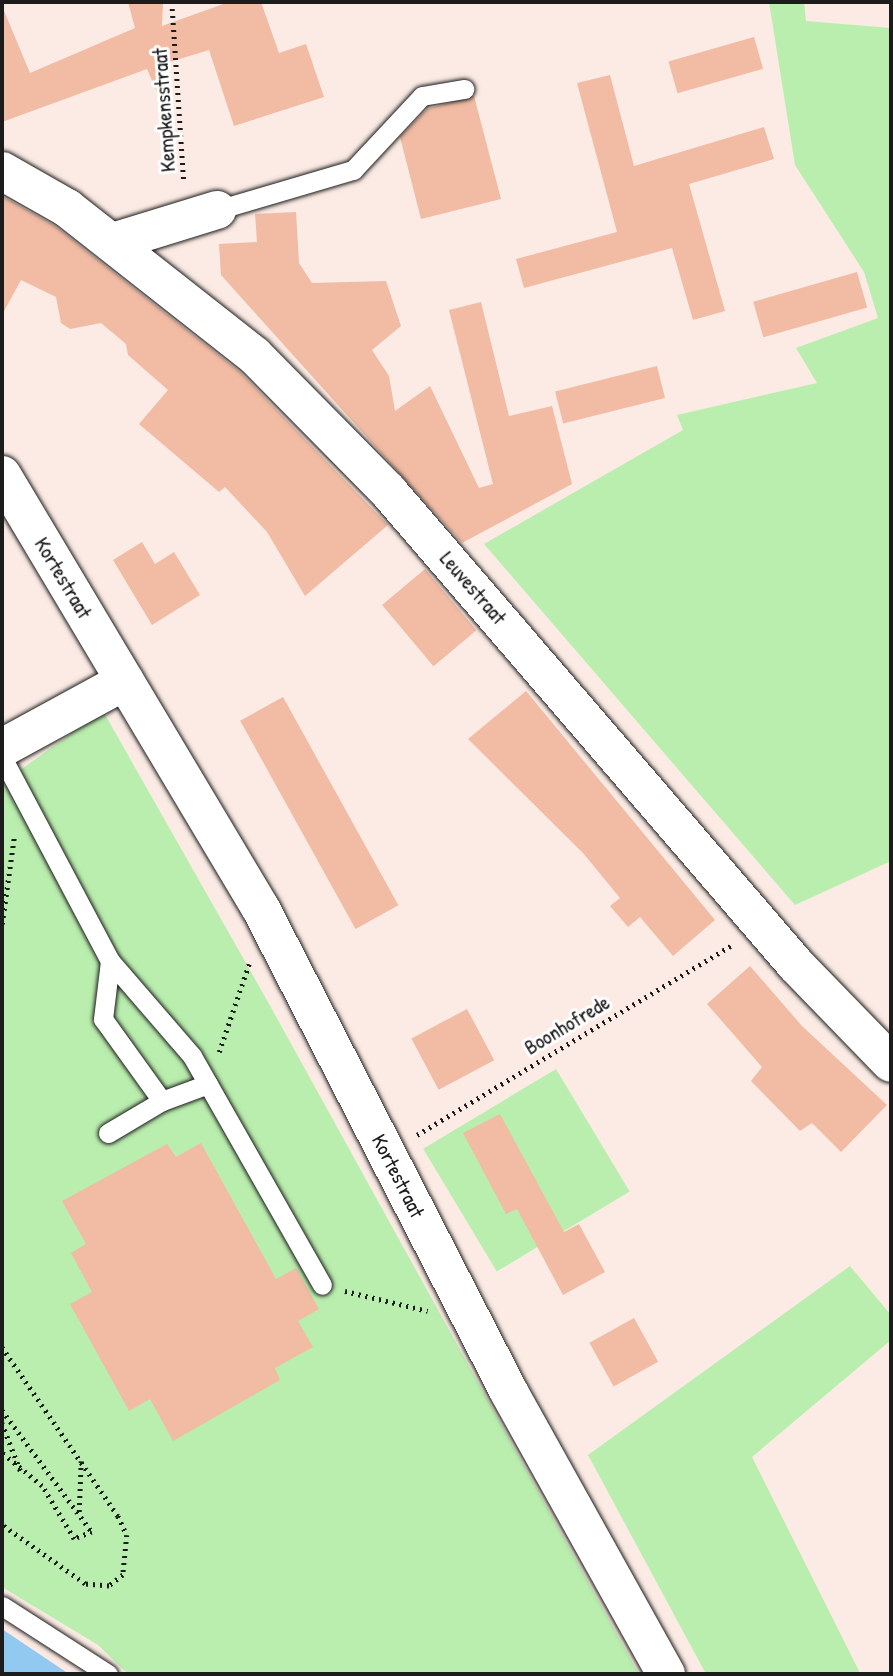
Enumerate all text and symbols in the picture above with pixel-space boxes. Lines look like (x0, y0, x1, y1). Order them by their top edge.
street label: Kempkensstraat (147, 47, 181, 173)
street label: Kortestraat (29, 533, 97, 623)
street label: Leuvestraat (434, 546, 512, 630)
street label: Boonhofrede (520, 990, 614, 1060)
street label: Kortestraat (366, 1130, 430, 1222)

